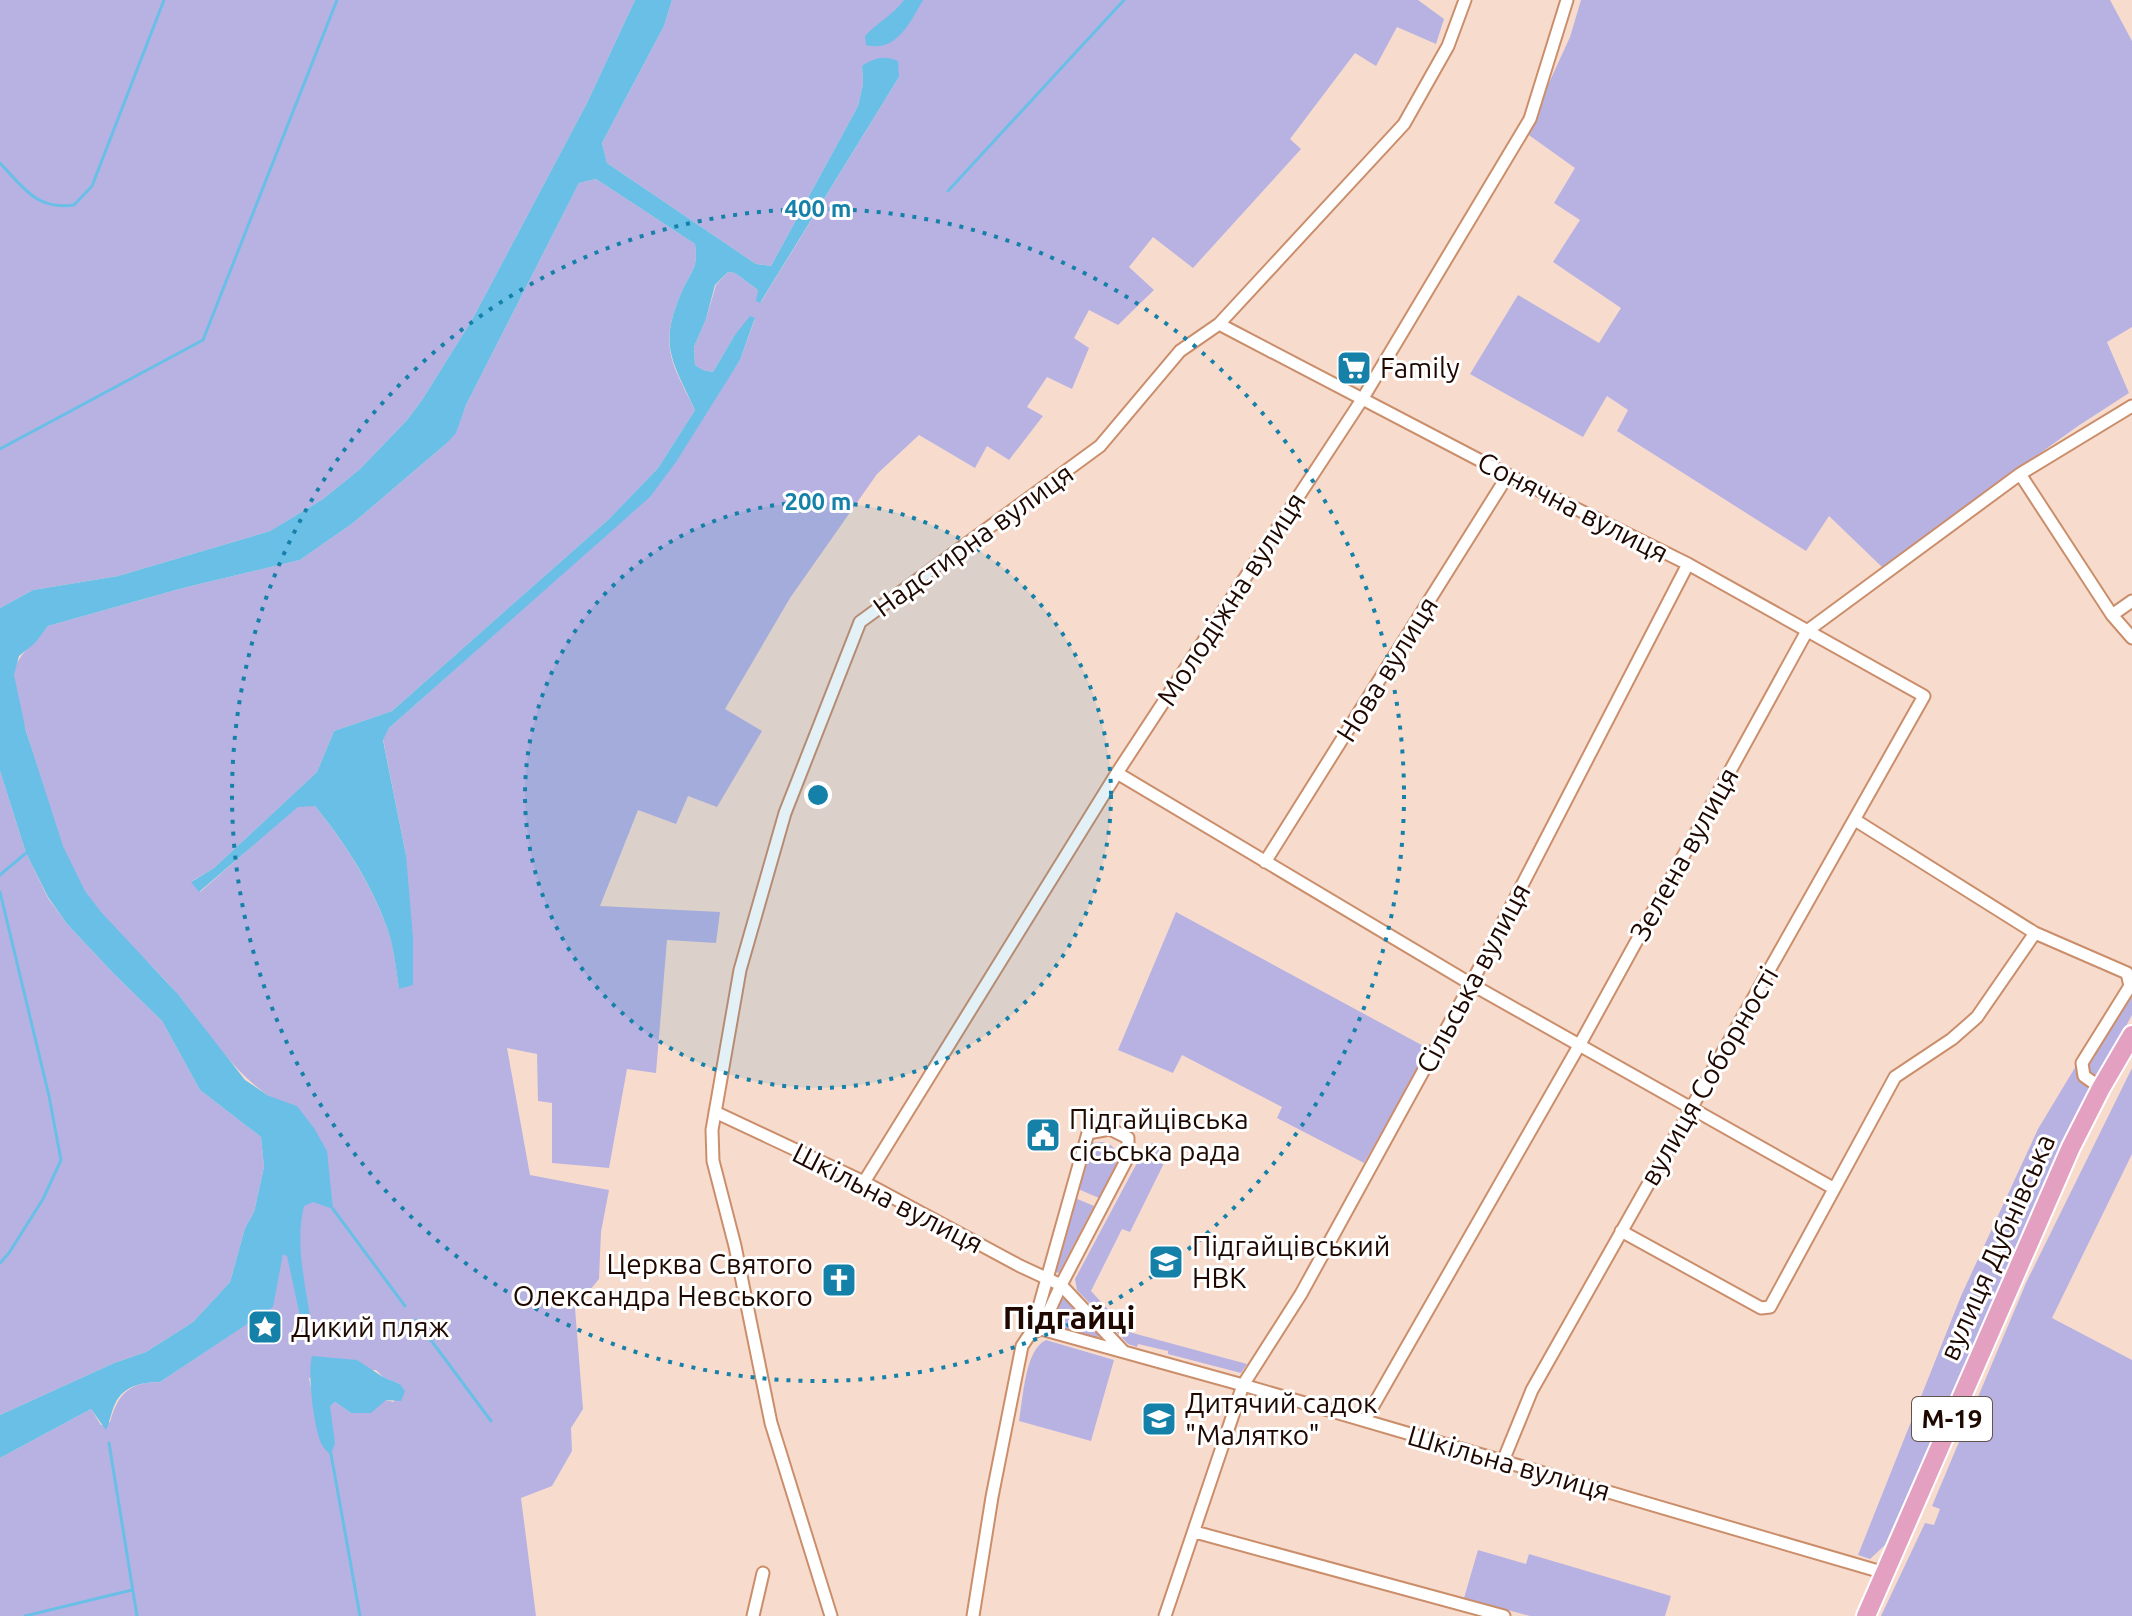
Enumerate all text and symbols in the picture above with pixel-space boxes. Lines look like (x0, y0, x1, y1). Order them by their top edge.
text: 400 m (785, 195, 851, 222)
supermarket icon: Family (1335, 349, 1373, 387)
place label: Family (1380, 352, 1460, 383)
street label: Сонячна вулиця (1473, 445, 1674, 568)
street label: Надстирна вулиця (867, 457, 1079, 622)
street label: Молодіжна вулиця (1150, 487, 1311, 711)
text: 200 m (785, 488, 851, 515)
street label: Нова вулиця (1330, 591, 1443, 747)
street label: Зелена вулиця (1623, 762, 1744, 946)
centre of rings (804, 781, 832, 809)
street label: Сільська вулиця (1409, 878, 1536, 1078)
street label: вулиця Соборності (1633, 961, 1784, 1191)
place label: Підгайцівська сісьська рада (1069, 1103, 1249, 1166)
public building icon: Підгайцівська сісьська рада (1024, 1116, 1062, 1154)
street label: вулиця Дубнівська (1933, 1129, 2060, 1365)
street label: Шкільна вулиця (788, 1136, 988, 1259)
place label: Підгайцівський НВК (1192, 1230, 1390, 1293)
school or university icon: Підгайцівський НВК (1147, 1243, 1185, 1281)
place label: Церква Святого Олександра Невського (513, 1248, 813, 1311)
church icon: Церква Святого Олександра Невського (820, 1261, 858, 1299)
district label: Підгайці (1003, 1299, 1135, 1335)
place icon: Дикий пляж (246, 1308, 284, 1346)
place label: Дикий пляж (291, 1311, 450, 1342)
place label: Дитячий садок "Малятко" (1185, 1387, 1377, 1450)
road number: М-19 (1912, 1397, 1992, 1441)
school or university icon: Дитячий садок "Малятко" (1140, 1400, 1178, 1438)
street label: Шкільна вулиця (1404, 1419, 1614, 1506)

